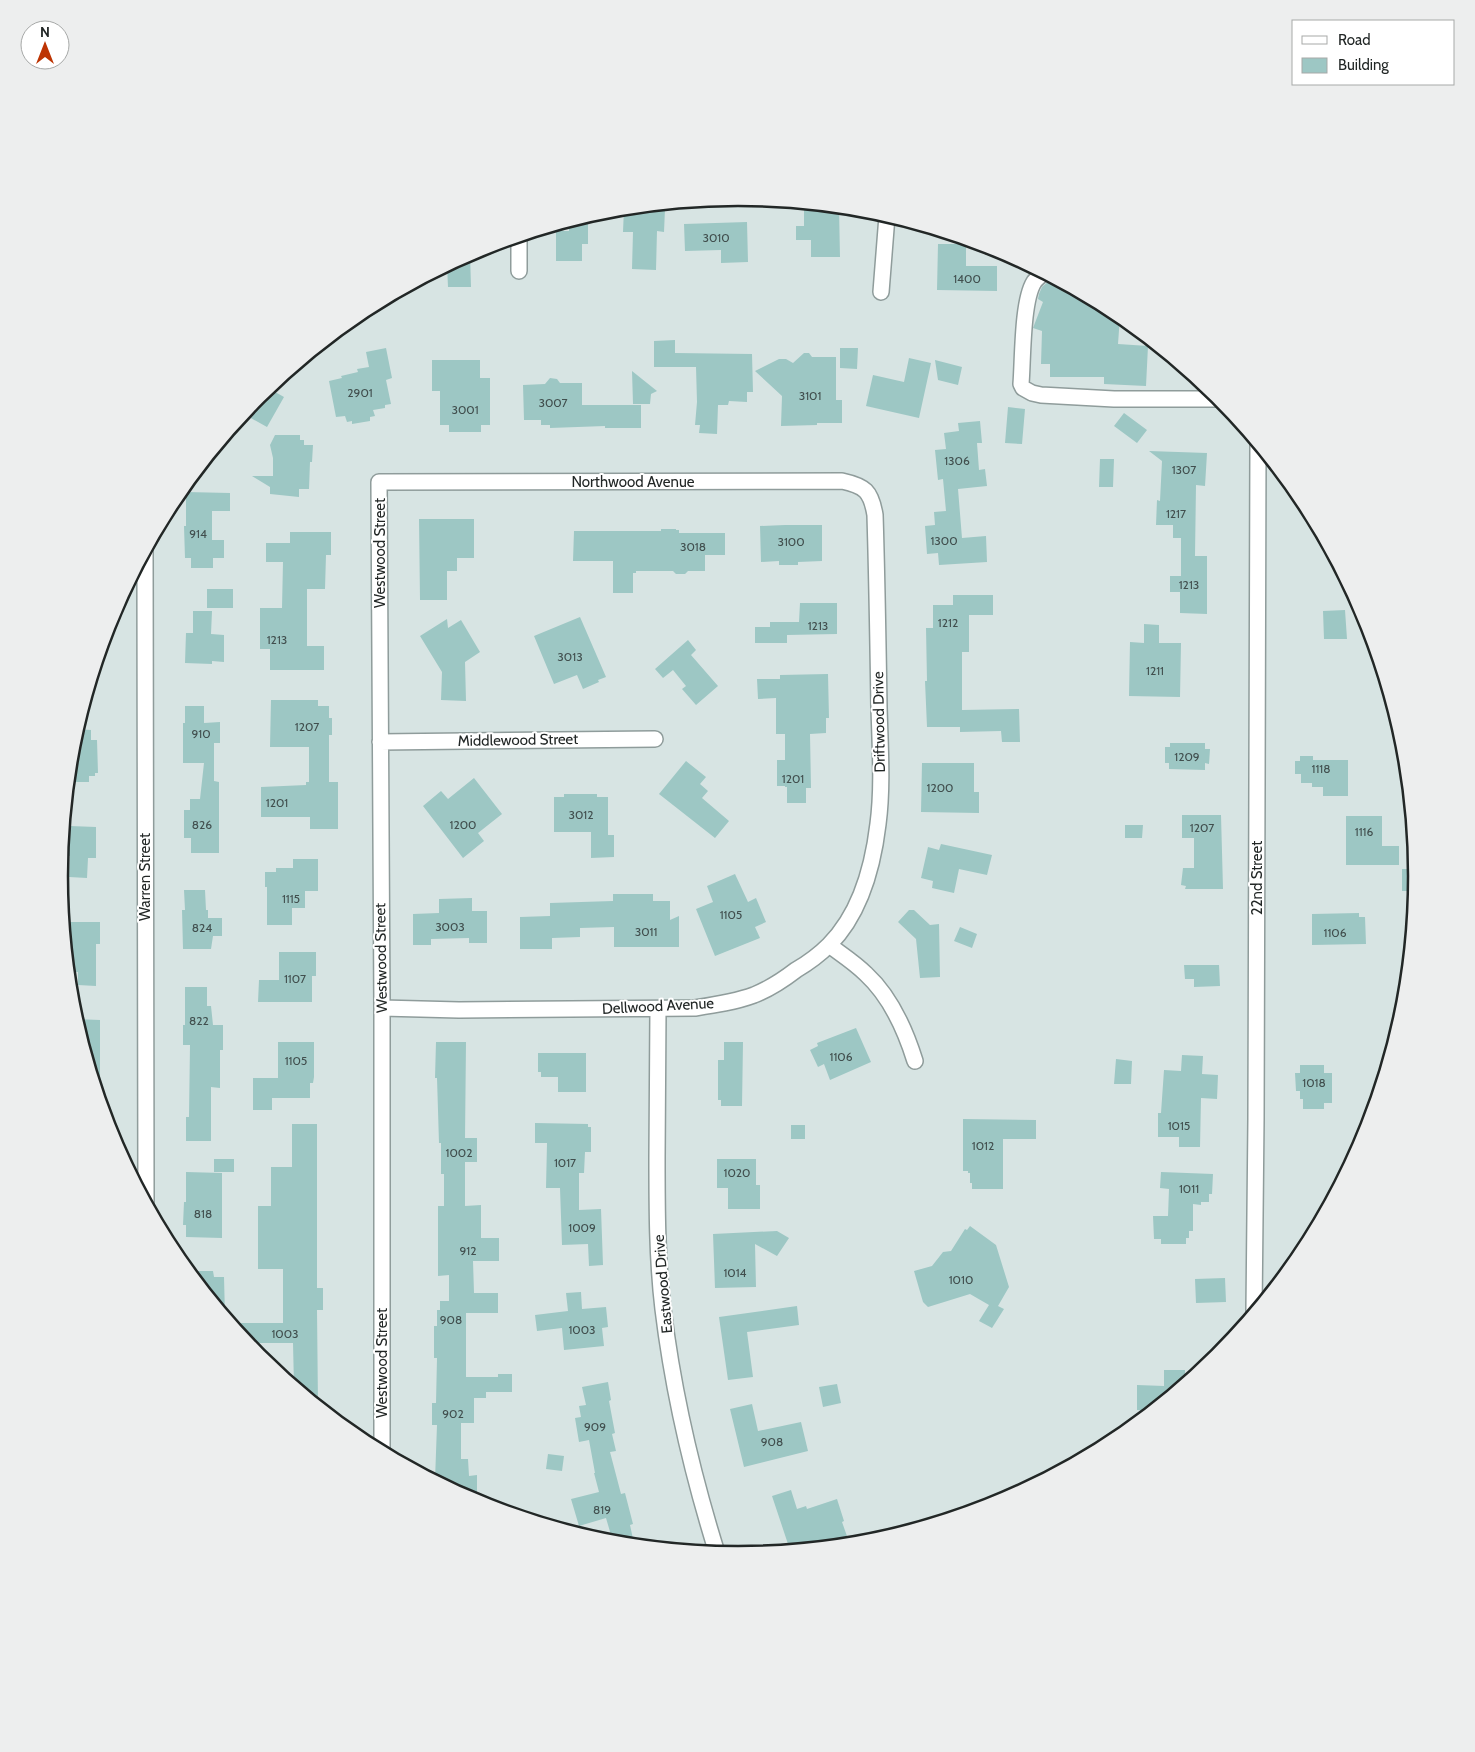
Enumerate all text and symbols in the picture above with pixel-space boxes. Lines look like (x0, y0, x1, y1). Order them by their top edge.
north arrow (20, 20, 70, 70)
legend (1292, 20, 1455, 85)
text: N (40, 23, 50, 41)
text: Road (1338, 31, 1371, 49)
text: Building (1338, 56, 1389, 74)
house number: 3010 (702, 230, 730, 245)
house number: 1400 (953, 271, 981, 286)
house number: 2901 (347, 385, 373, 400)
house number: 3101 (799, 388, 821, 403)
house number: 3007 (538, 395, 568, 410)
house number: 3001 (451, 402, 479, 417)
house number: 1306 (944, 453, 970, 468)
house number: 1307 (1172, 462, 1196, 477)
street label: Northwood Avenue (572, 473, 695, 491)
street label: Westwood Street (371, 498, 389, 608)
house number: 1217 (1166, 506, 1186, 521)
house number: 914 (189, 526, 207, 541)
house number: 1300 (930, 533, 958, 548)
house number: 3100 (777, 534, 805, 549)
house number: 3018 (680, 539, 706, 554)
house number: 1213 (1179, 577, 1199, 592)
house number: 1212 (938, 615, 958, 630)
house number: 1213 (808, 618, 828, 633)
house number: 1213 (267, 632, 287, 647)
house number: 3013 (557, 649, 583, 664)
house number: 1211 (1146, 663, 1164, 678)
street label: Driftwood Drive (869, 671, 889, 773)
house number: 1207 (295, 719, 319, 734)
house number: 910 (191, 726, 211, 741)
street label: Middlewood Street (458, 730, 578, 750)
house number: 1209 (1174, 749, 1200, 764)
house number: 1118 (1311, 761, 1331, 776)
house number: 1201 (782, 771, 804, 786)
house number: 1200 (927, 780, 953, 795)
house number: 1201 (266, 795, 288, 810)
house number: 3012 (568, 807, 594, 822)
house number: 826 (192, 817, 212, 832)
house number: 1200 (450, 817, 476, 832)
house number: 1207 (1190, 820, 1214, 835)
house number: 1116 (1355, 824, 1373, 839)
street label: Warren Street (136, 833, 154, 921)
street label: 22nd Street (1248, 841, 1266, 915)
house number: 1115 (282, 891, 300, 906)
street label: Westwood Street (371, 903, 391, 1013)
house number: 1105 (720, 907, 742, 922)
house number: 3003 (435, 919, 465, 934)
house number: 824 (192, 920, 212, 935)
house number: 3011 (635, 924, 657, 939)
house number: 1106 (1323, 925, 1347, 940)
house number: 1107 (284, 971, 306, 986)
street label: Dellwood Avenue (602, 994, 715, 1018)
house number: 822 (189, 1013, 209, 1028)
house number: 1106 (829, 1049, 853, 1064)
house number: 1105 (285, 1053, 307, 1068)
house number: 1018 (1302, 1075, 1326, 1090)
house number: 1015 (1168, 1118, 1190, 1133)
house number: 1012 (972, 1138, 994, 1153)
house number: 1002 (446, 1145, 472, 1160)
house number: 1017 (554, 1155, 576, 1170)
house number: 1020 (724, 1165, 750, 1180)
house number: 1011 (1179, 1181, 1199, 1196)
house number: 818 (194, 1206, 212, 1221)
house number: 1009 (568, 1220, 596, 1235)
street label: Eastwood Drive (650, 1233, 676, 1334)
house number: 912 (459, 1243, 477, 1258)
house number: 1014 (723, 1265, 747, 1280)
house number: 1010 (949, 1272, 973, 1287)
street label: Westwood Street (373, 1308, 391, 1418)
house number: 908 (440, 1312, 462, 1327)
house number: 1003 (568, 1322, 596, 1337)
house number: 1003 (271, 1326, 299, 1341)
house number: 902 (442, 1406, 464, 1421)
house number: 909 (584, 1419, 606, 1434)
house number: 908 (761, 1434, 783, 1449)
house number: 819 (593, 1502, 611, 1517)

